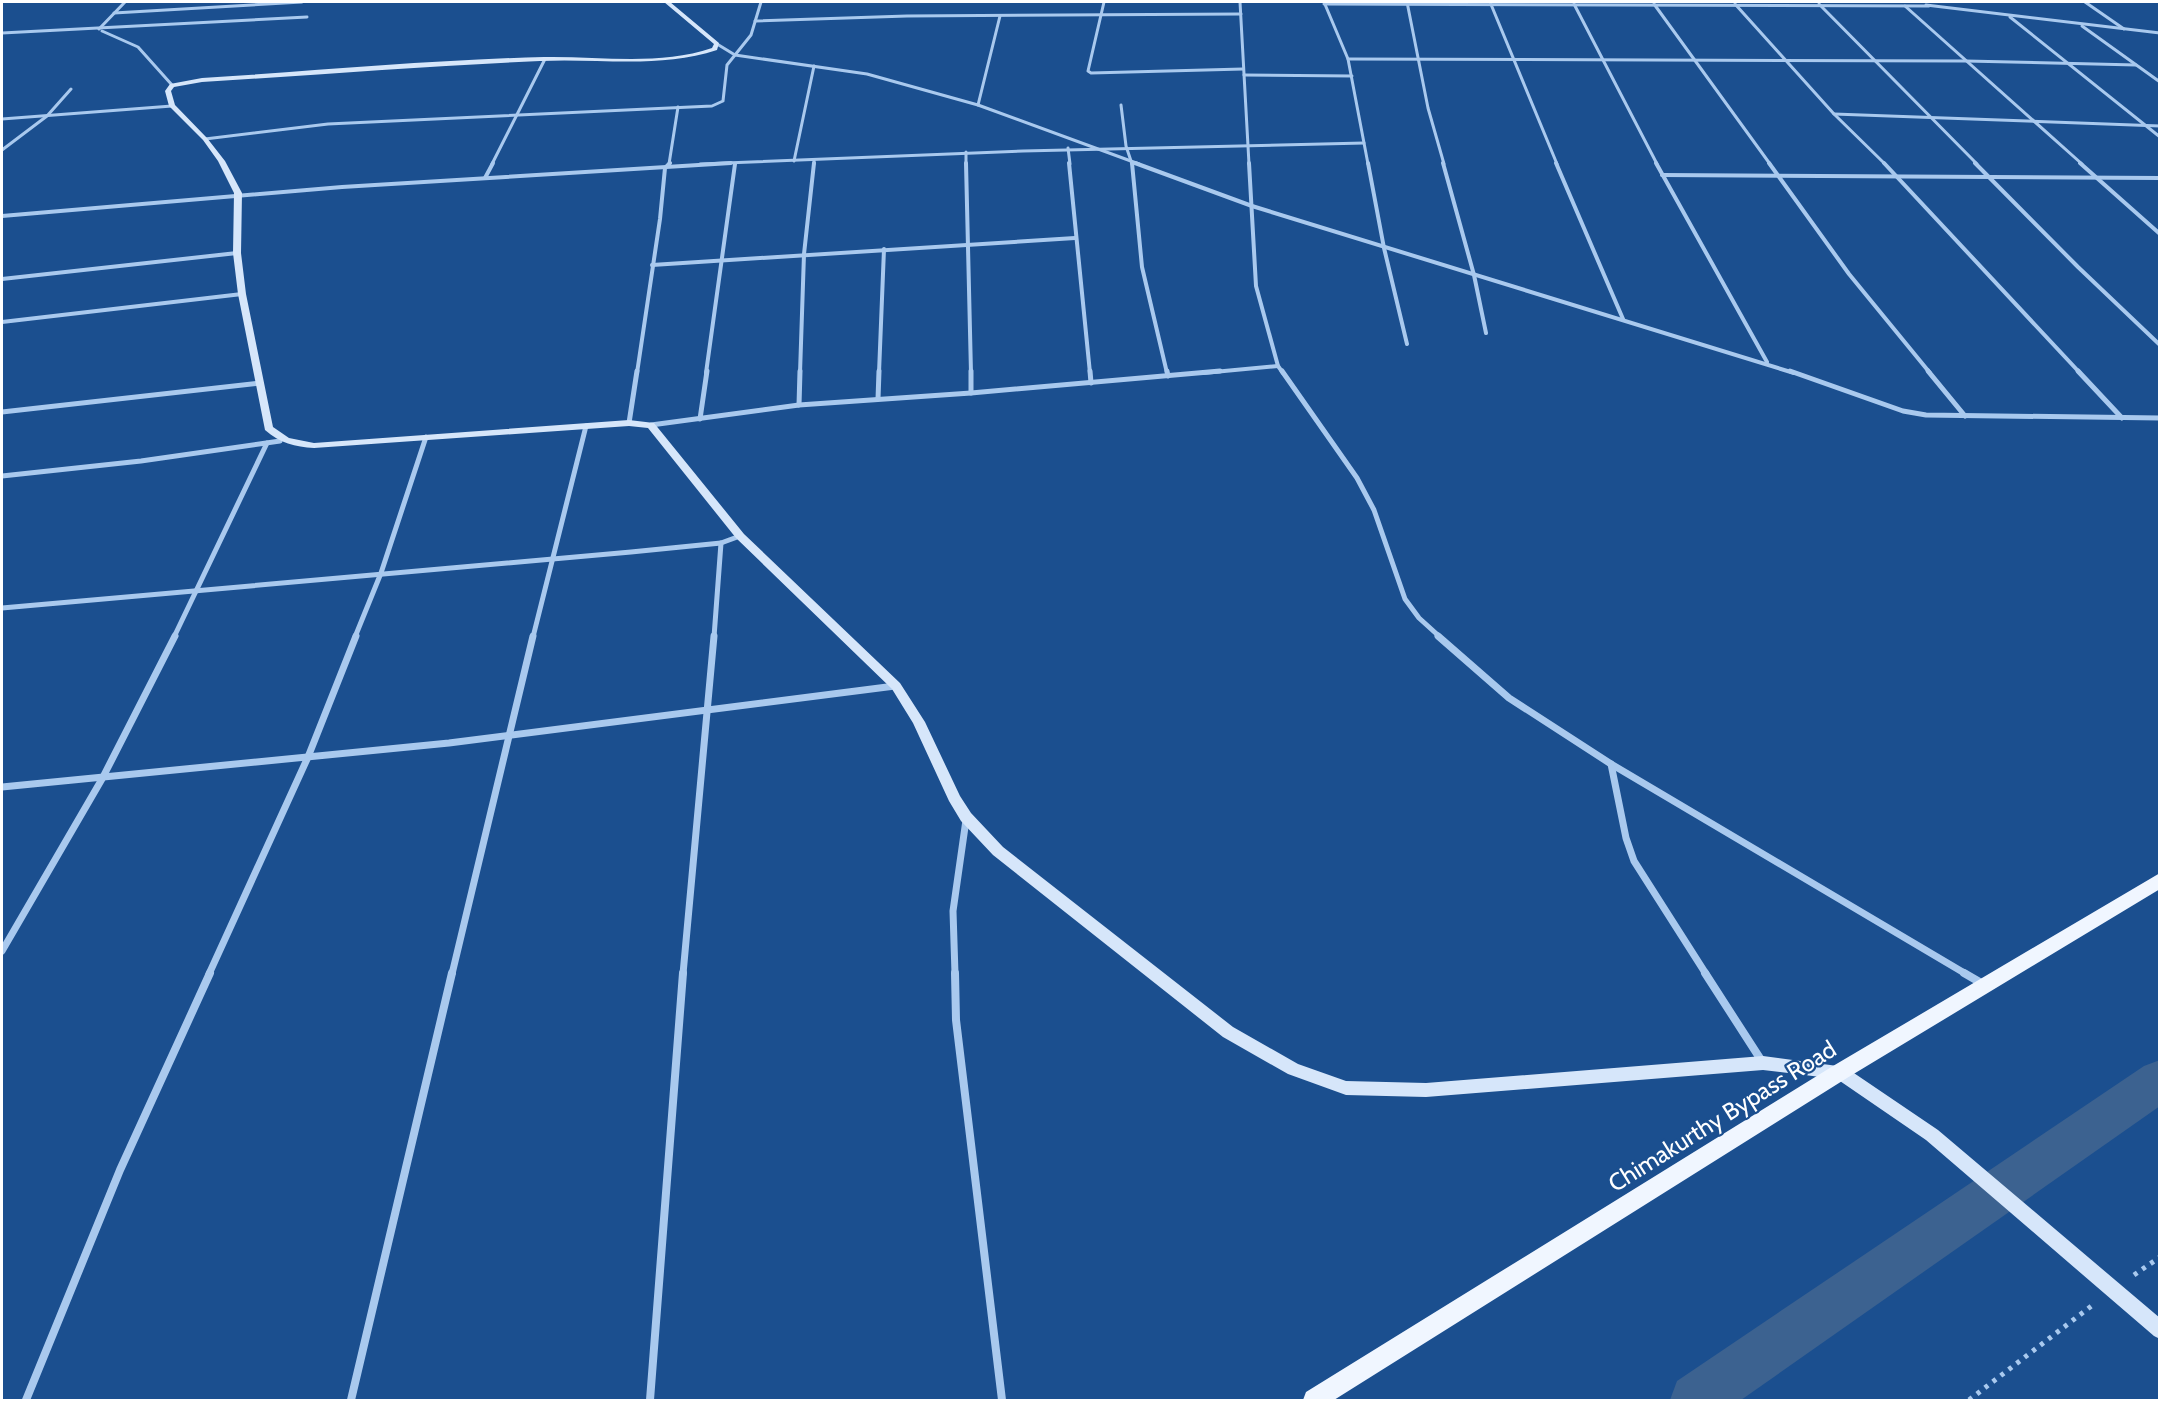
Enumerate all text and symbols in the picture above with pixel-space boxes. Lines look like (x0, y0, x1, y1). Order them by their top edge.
street label: Chimakurthy Bypass Road (1603, 1034, 1841, 1198)

